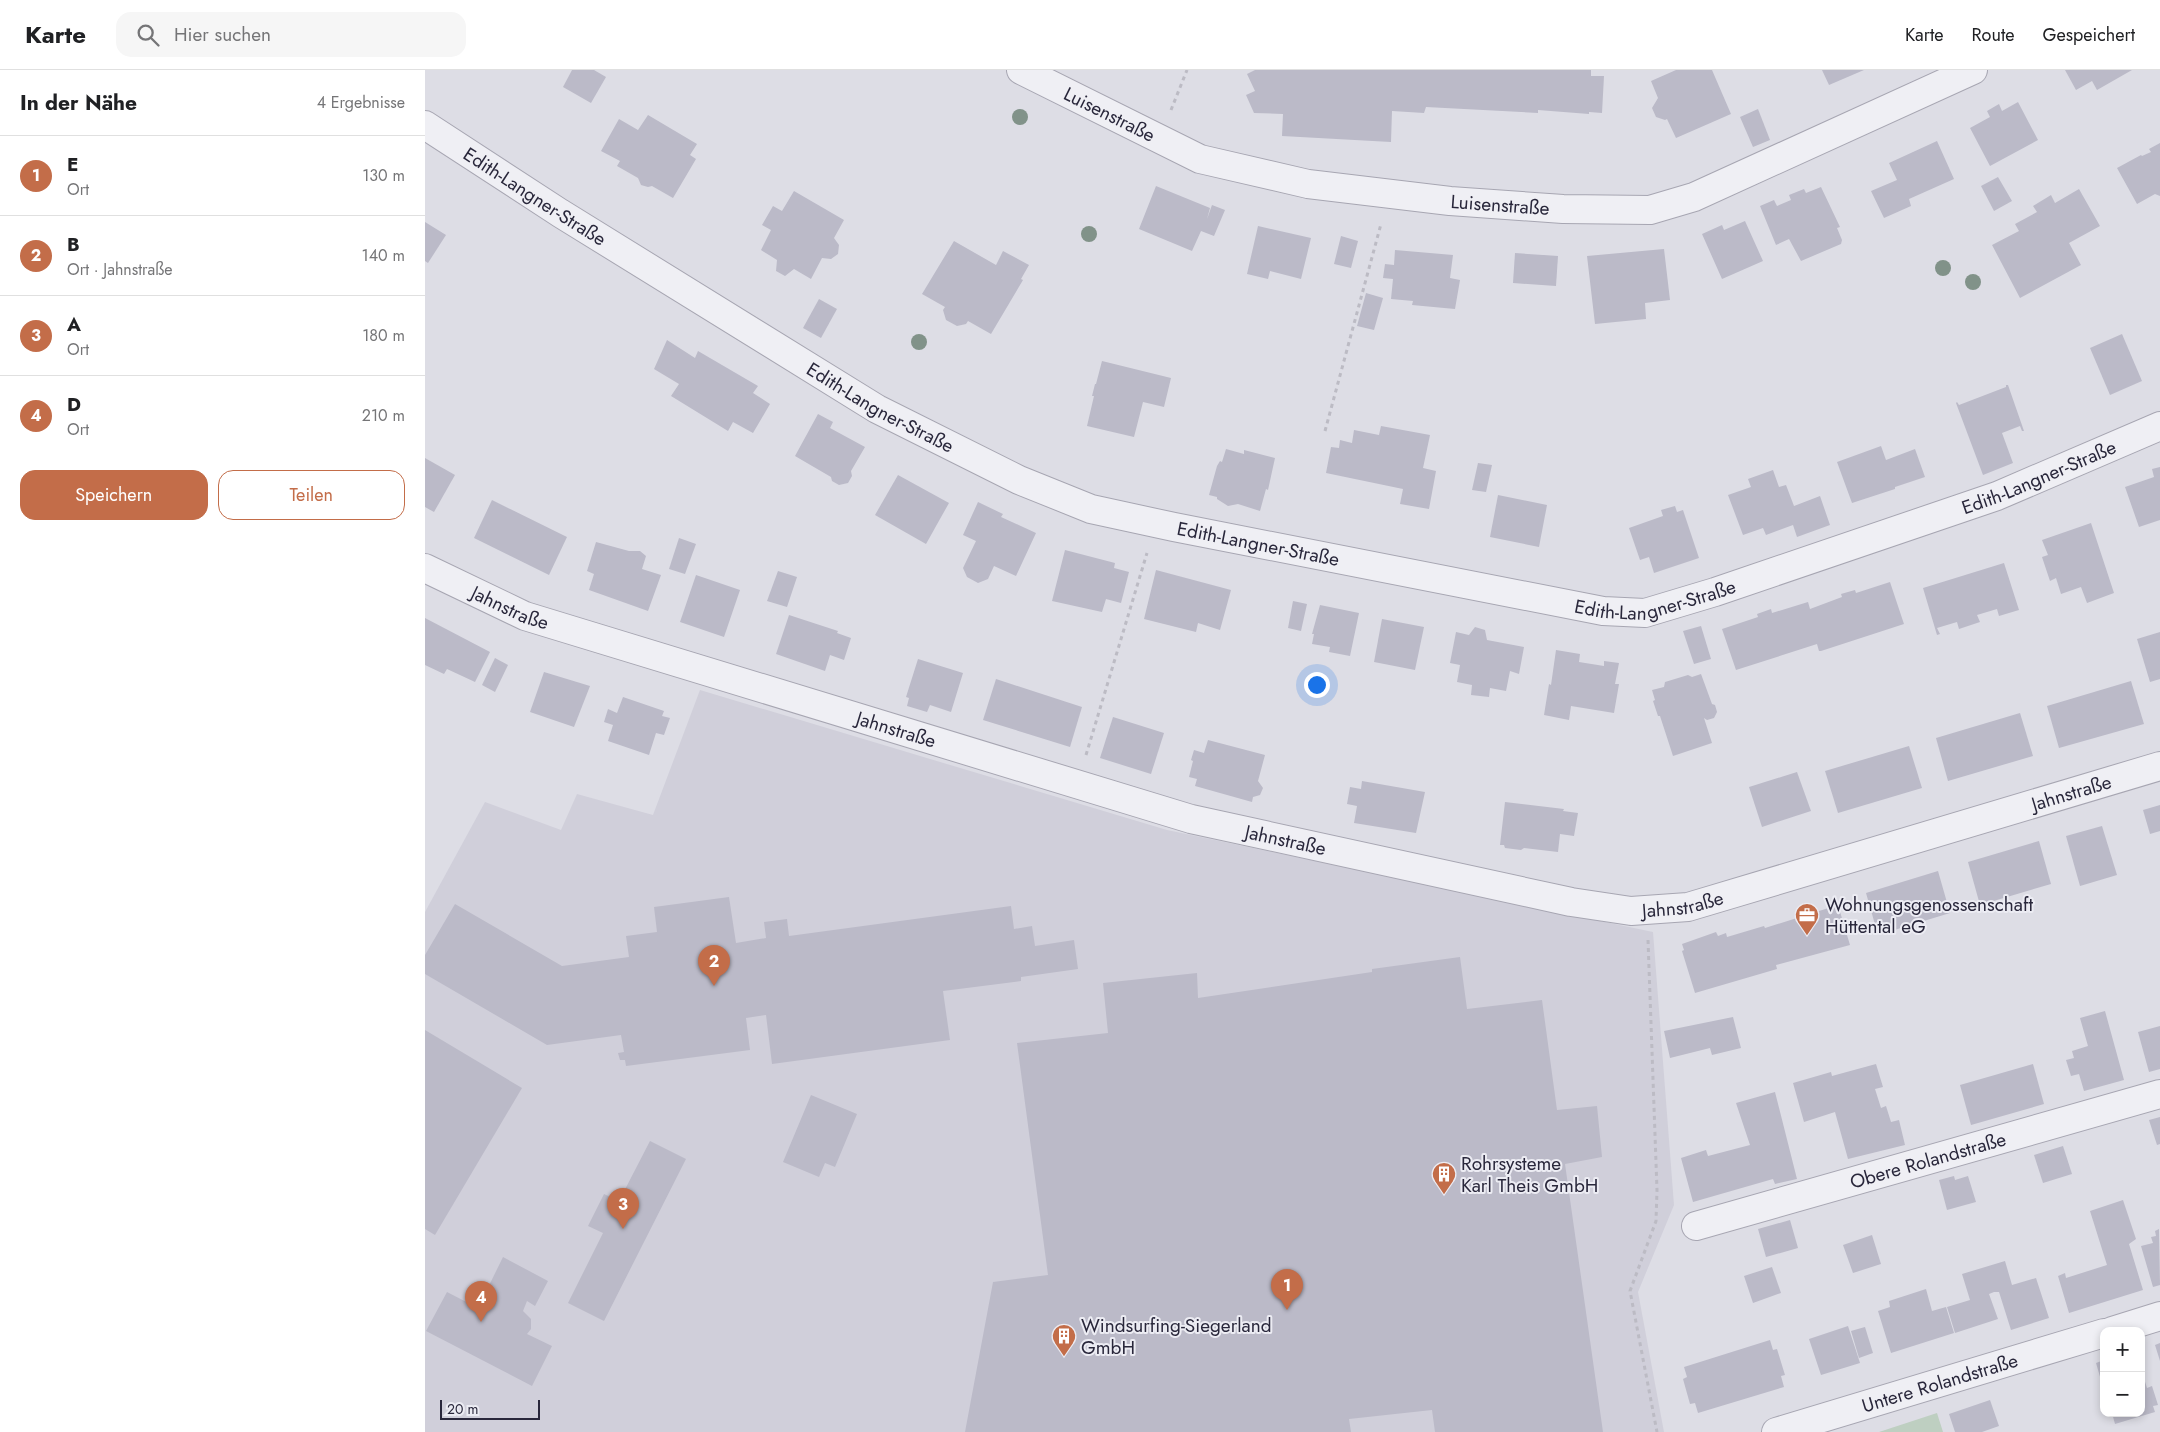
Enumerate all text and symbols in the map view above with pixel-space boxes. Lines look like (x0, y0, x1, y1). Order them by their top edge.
search box (116, 12, 466, 57)
text: Karte (25, 17, 86, 52)
icon: search (134, 21, 162, 49)
text: Hier suchen (174, 21, 271, 48)
text: Karte (1905, 22, 1944, 48)
text: Route (1972, 22, 2014, 48)
text: Gespeichert (2042, 22, 2135, 48)
street label: Luisenstraße (1059, 80, 1160, 149)
text: In der Nähe (20, 88, 137, 118)
text: 4 Ergebnisse (317, 91, 405, 114)
street label: Edith-Langner-Straße (458, 141, 611, 253)
text: E (67, 151, 78, 178)
text: 1 (32, 164, 40, 187)
text: 130 m (362, 164, 405, 187)
text: Ort (67, 178, 89, 201)
street label: Luisenstraße (1450, 188, 1551, 222)
text: B (67, 231, 80, 258)
text: 2 (31, 244, 41, 267)
text: 140 m (362, 244, 405, 267)
text: Ort · Jahnstraße (67, 258, 172, 281)
text: A (67, 311, 81, 338)
text: 3 (31, 324, 41, 347)
text: 180 m (362, 324, 405, 347)
text: Ort (67, 338, 89, 361)
street label: Edith-Langner-Straße (801, 356, 959, 459)
text: D (67, 391, 81, 418)
text: 4 (30, 404, 42, 427)
text: 210 m (362, 404, 405, 427)
text: Ort (67, 418, 89, 441)
street label: Edith-Langner-Straße (1958, 433, 2120, 521)
button: Speichern (20, 470, 208, 520)
button: Teilen (218, 470, 405, 520)
street label: Edith-Langner-Straße (1175, 515, 1342, 573)
street label: Edith-Langner-Straße (1572, 573, 1740, 627)
street label: Jahnstraße (464, 578, 552, 636)
your location (1304, 672, 1330, 698)
street label: Jahnstraße (850, 704, 939, 755)
street label: Jahnstraße (2025, 768, 2115, 819)
street label: Jahnstraße (1240, 818, 1329, 862)
street label: Jahnstraße (1638, 884, 1727, 924)
place label: Wohnungsgenossenschaft Hüttental eG (1825, 891, 2033, 940)
office icon: Wohnungsgenossenschaft Hüttental eG (1794, 902, 1820, 936)
pin: 2 (698, 945, 730, 986)
street label: Obere Rolandstraße (1847, 1125, 2009, 1196)
place label: Rohrsysteme Karl Theis GmbH (1461, 1150, 1598, 1199)
building icon: Rohrsysteme Karl Theis GmbH (1431, 1161, 1457, 1195)
pin: 3 (607, 1188, 639, 1229)
pin: 1 (1271, 1269, 1303, 1310)
pin: 4 (465, 1281, 497, 1322)
place label: Windsurfing-Siegerland GmbH (1081, 1312, 1271, 1361)
building icon: Windsurfing-Siegerland GmbH (1051, 1323, 1077, 1357)
map controls (2100, 1327, 2145, 1417)
button: + (2100, 1327, 2145, 1372)
street label: Untere Rolandstraße (1859, 1347, 2021, 1419)
button: − (2100, 1372, 2145, 1417)
scale bar (440, 1397, 540, 1420)
text: 20 m (447, 1399, 479, 1419)

